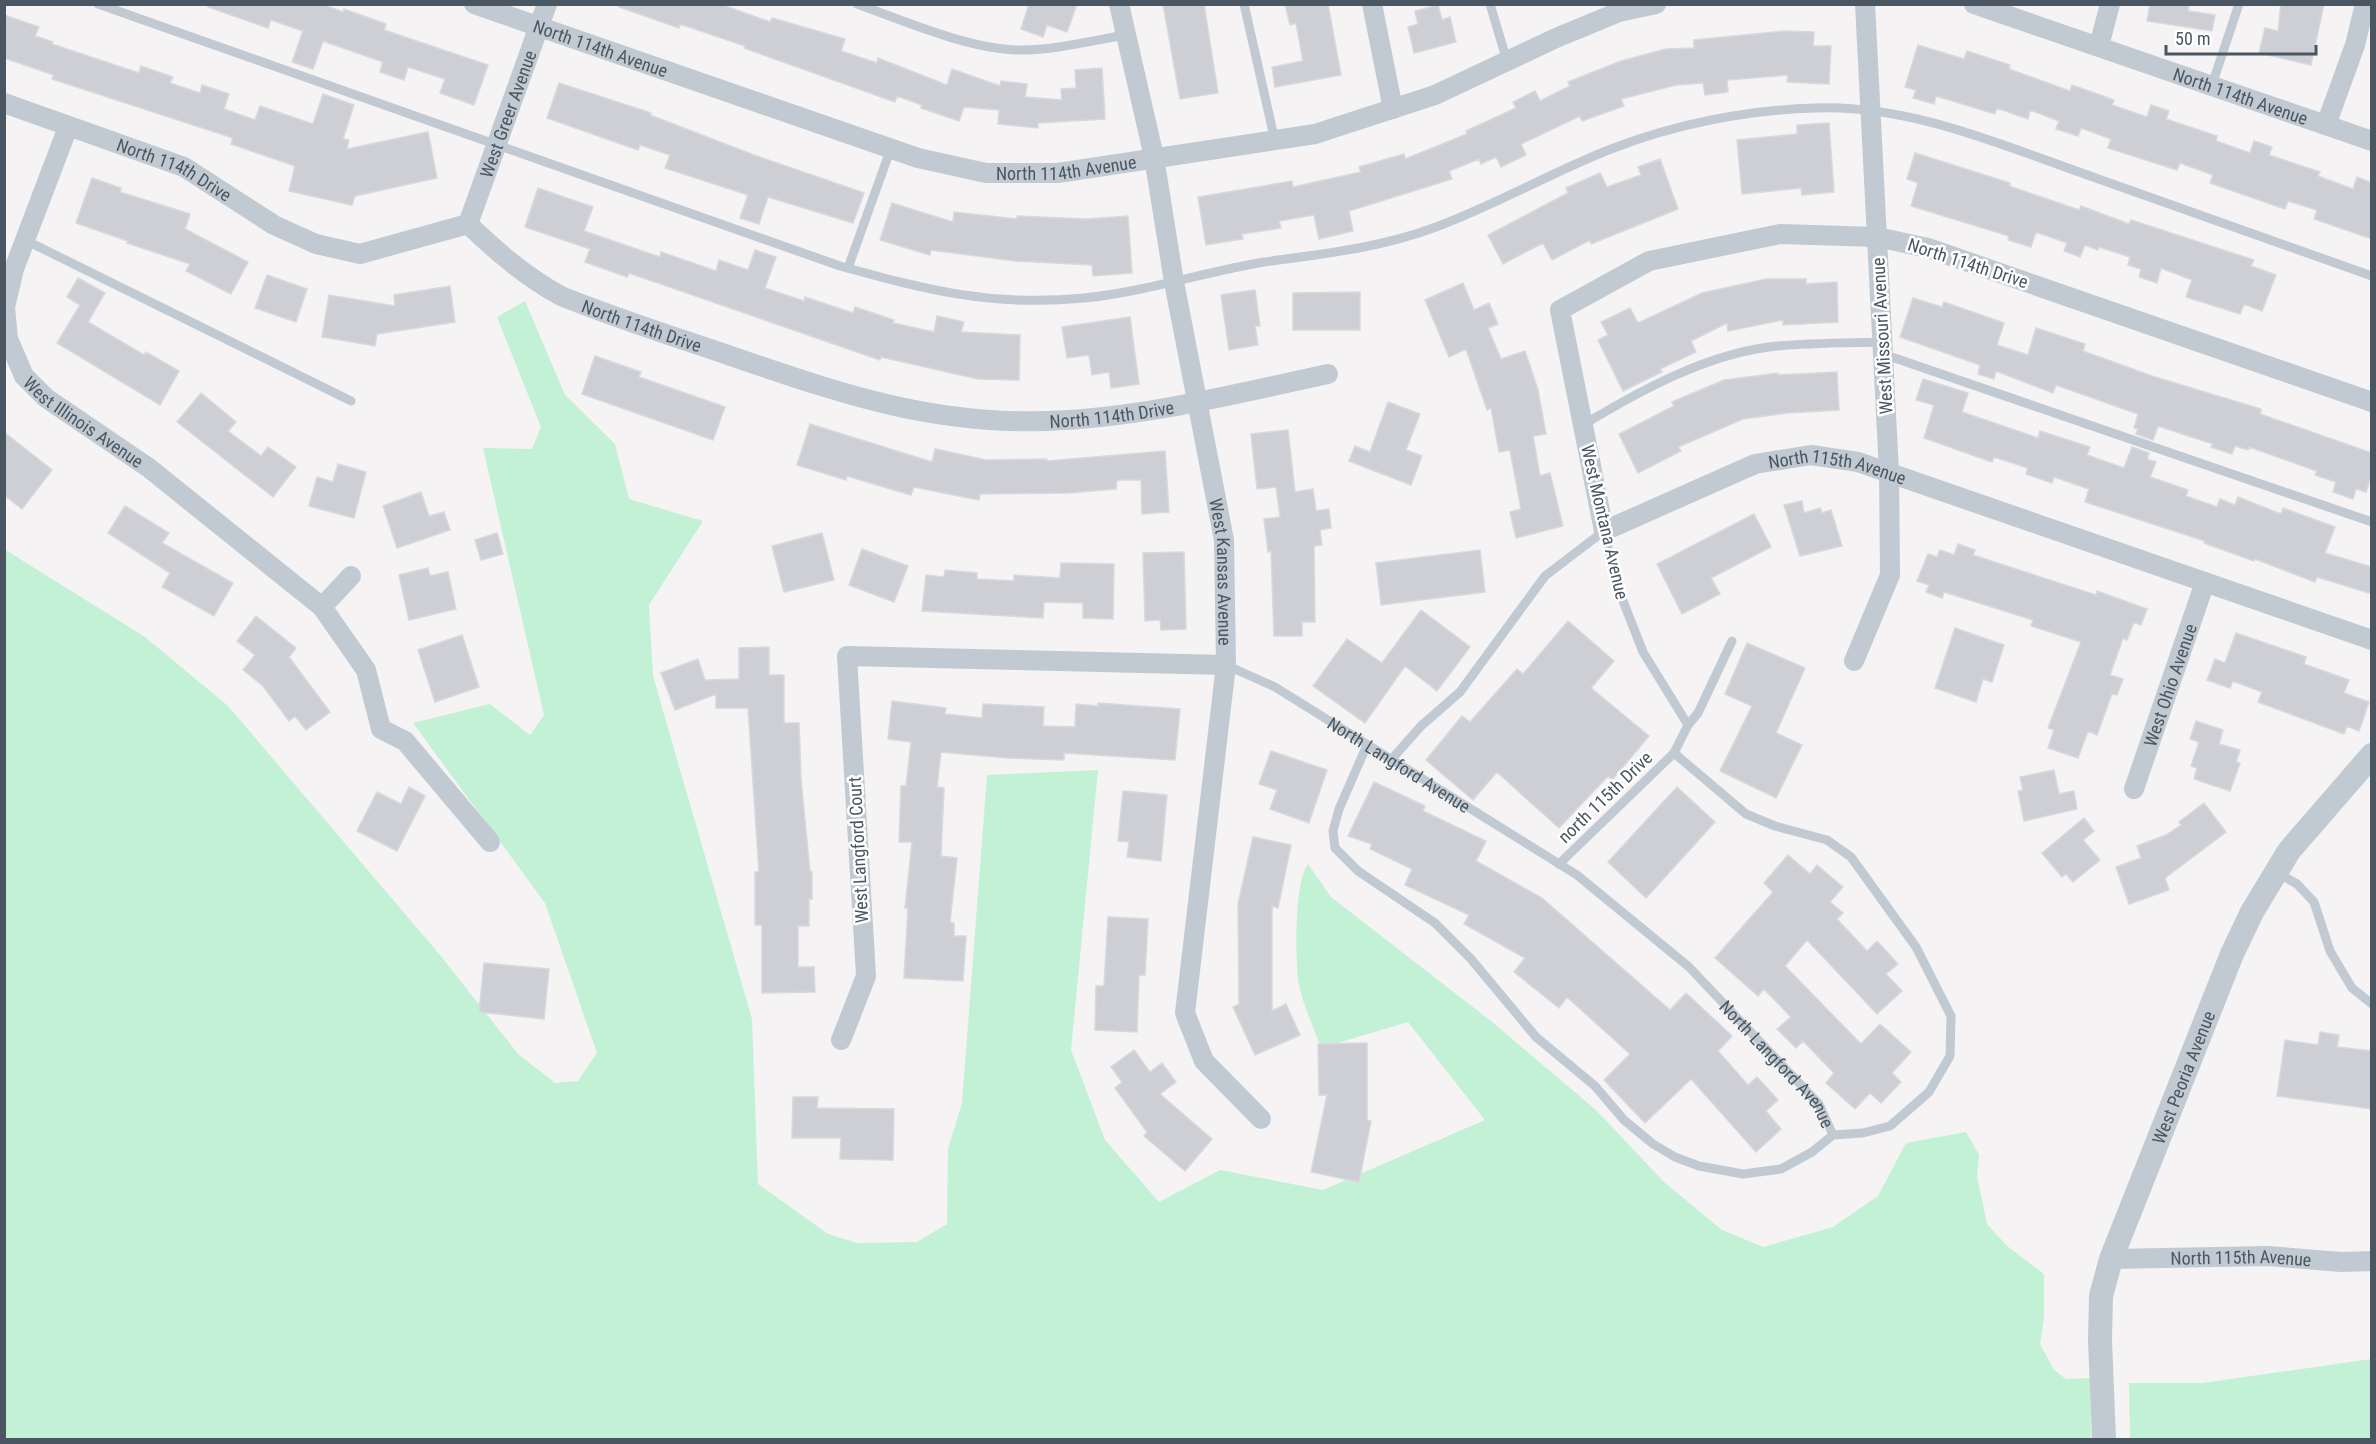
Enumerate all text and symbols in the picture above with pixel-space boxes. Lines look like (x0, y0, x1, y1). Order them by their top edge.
street label: North 114th Avenue (531, 15, 671, 81)
scale bar (2166, 18, 2316, 56)
text: 50 m (2175, 28, 2210, 49)
street label: West Greer Avenue (475, 47, 540, 180)
street label: North 114th Avenue (2171, 63, 2311, 129)
street label: North 114th Drive (114, 133, 236, 205)
street label: North 114th Avenue (996, 151, 1138, 184)
street label: North 114th Drive (1905, 234, 2031, 292)
street label: West Missouri Avenue (1867, 257, 1897, 415)
street label: North 114th Drive (579, 295, 704, 356)
street label: West Illinois Avenue (20, 372, 148, 472)
street label: North 114th Drive (1049, 396, 1175, 431)
street label: West Montana Avenue (1577, 443, 1633, 601)
street label: North 115th Avenue (1767, 444, 1909, 488)
street label: West Kansas Avenue (1206, 497, 1236, 646)
street label: West Ohio Avenue (2139, 621, 2200, 749)
street label: North Langford Avenue (1324, 712, 1474, 817)
street label: north 115th Drive (1554, 747, 1656, 847)
street label: West Langford Court (844, 776, 872, 924)
street label: North Langford Avenue (1715, 996, 1839, 1131)
street label: West Peoria Avenue (2147, 1008, 2219, 1147)
street label: North 115th Avenue (2170, 1245, 2312, 1270)

